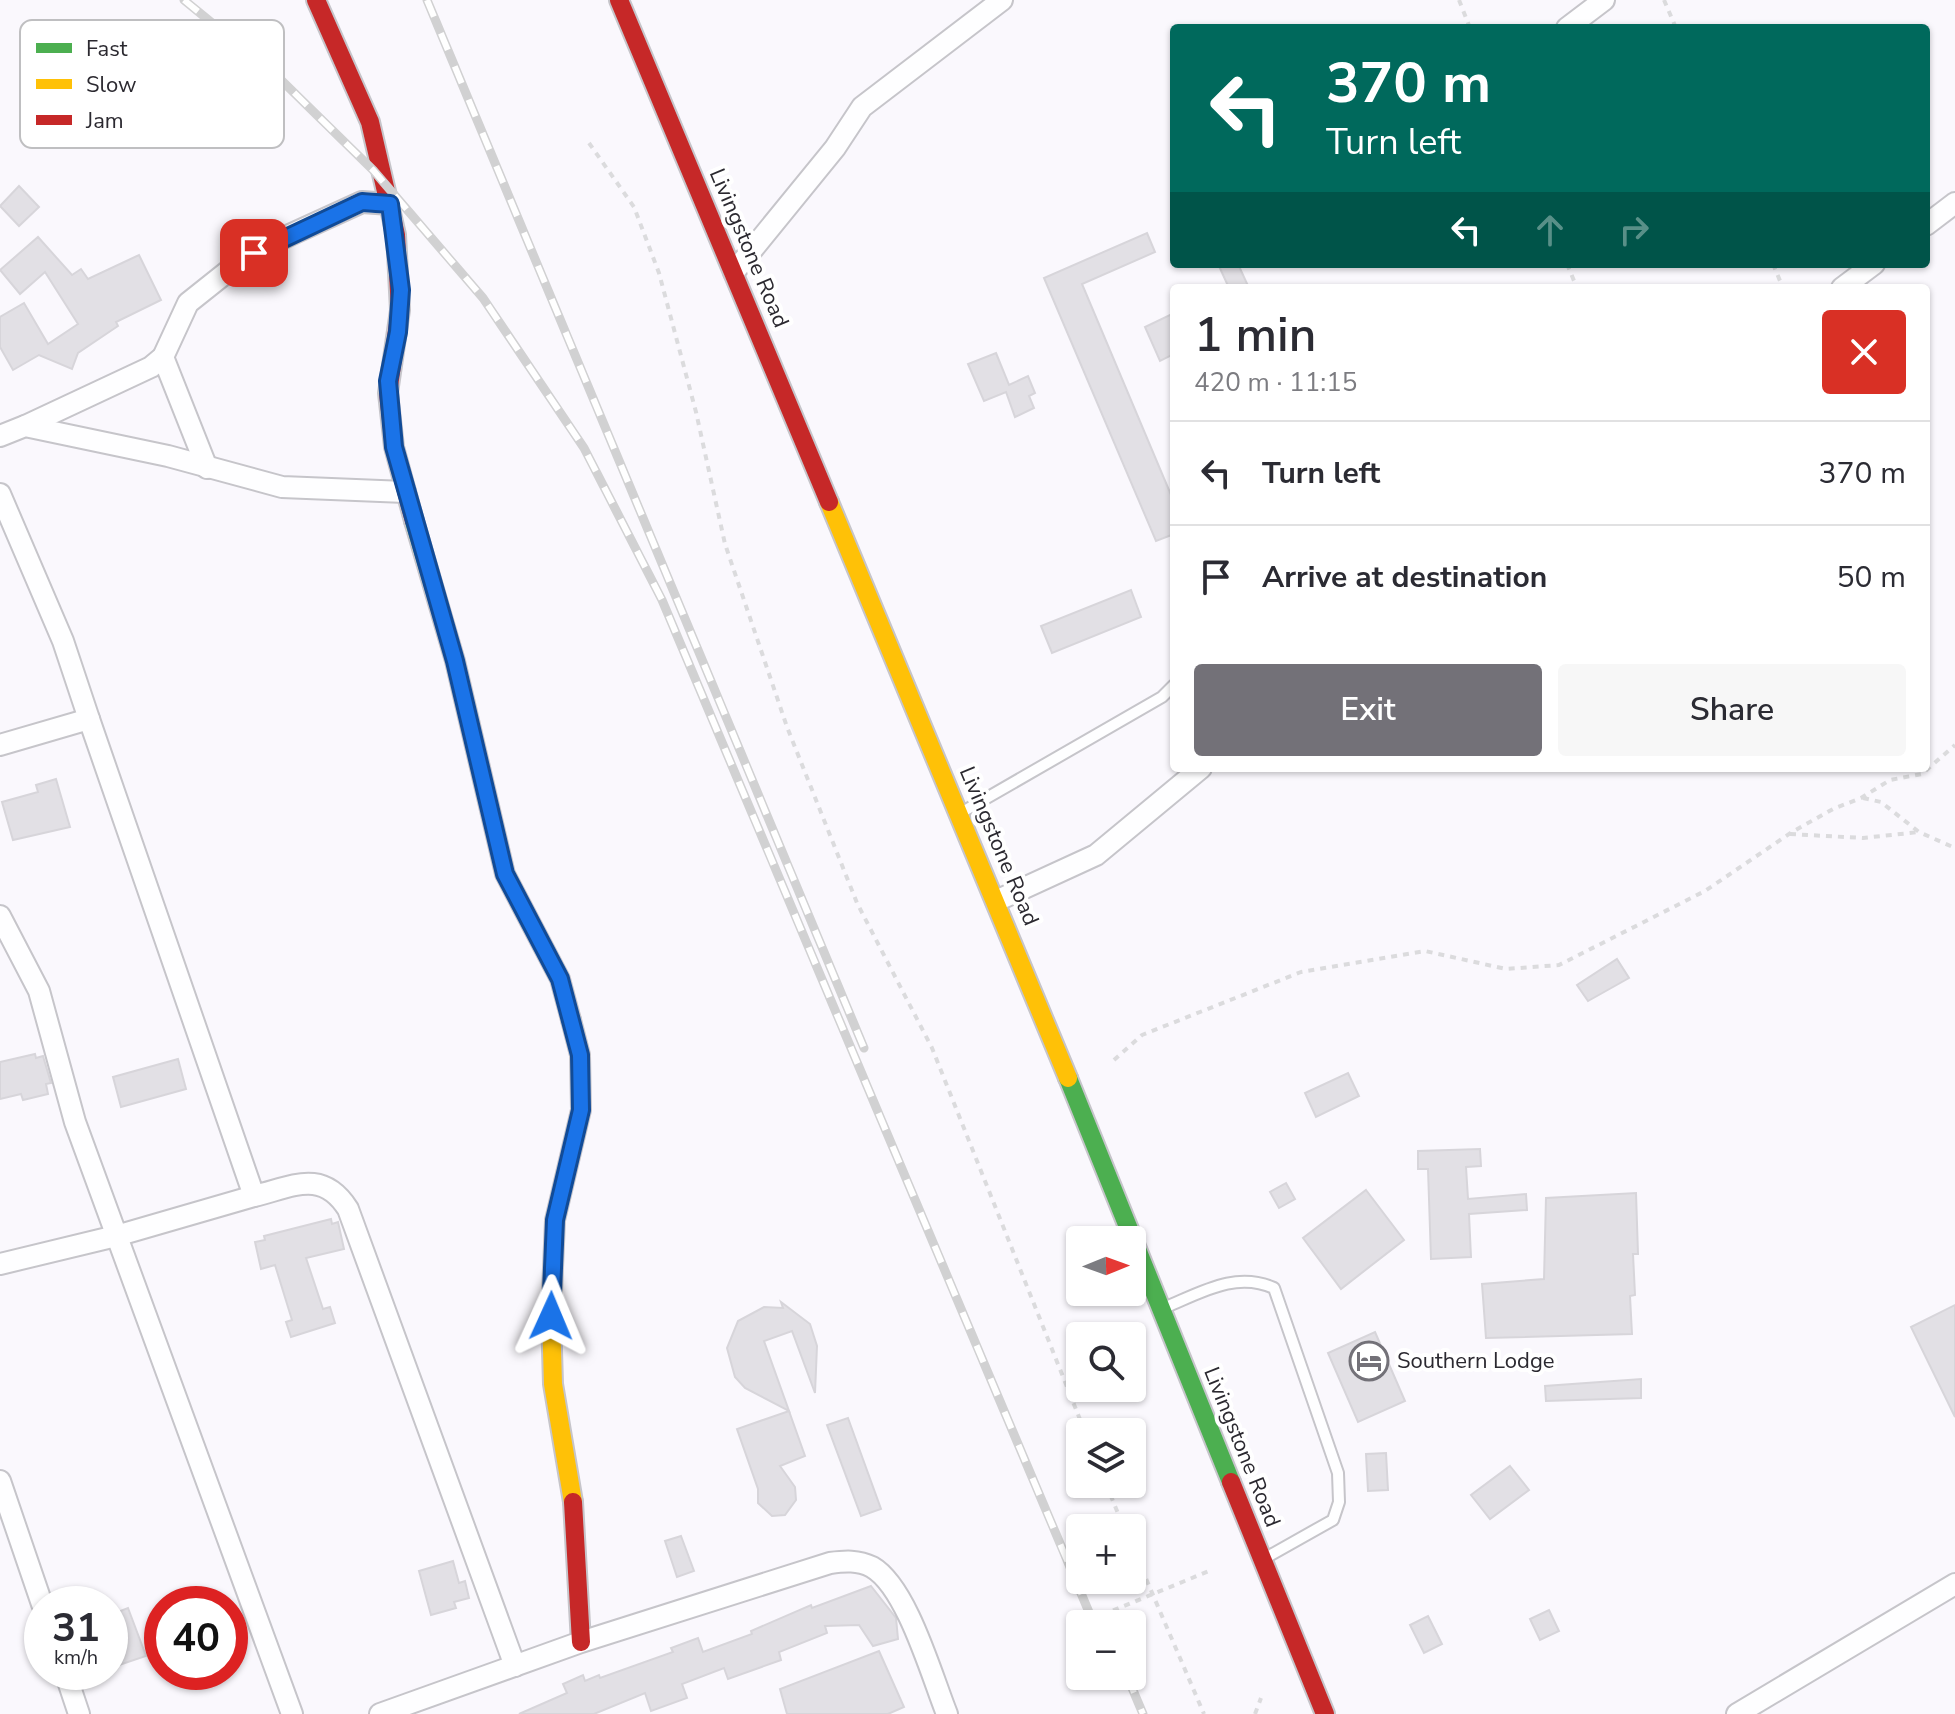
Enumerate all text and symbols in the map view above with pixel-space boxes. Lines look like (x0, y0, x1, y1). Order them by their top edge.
legend (20, 20, 284, 148)
text: Fast (86, 34, 128, 64)
text: 370 m (1326, 45, 1491, 122)
icon: left (1194, 56, 1298, 160)
text: Slow (86, 70, 137, 100)
text: Jam (85, 106, 124, 136)
text: Turn left (1326, 118, 1461, 167)
street label: Livingstone Road (702, 164, 796, 332)
icon: left (1444, 208, 1488, 252)
icon: ahead (1528, 208, 1572, 252)
icon: right (1612, 208, 1656, 252)
pin (220, 219, 288, 287)
icon: arrive (232, 231, 276, 275)
text: 1 min (1194, 302, 1316, 368)
button: close (1822, 310, 1906, 394)
text: 420 m · 11:15 (1194, 365, 1357, 400)
icon: left (1194, 451, 1238, 495)
text: Turn left (1262, 453, 1380, 494)
text: 370 m (1819, 453, 1906, 494)
icon: arrive (1194, 555, 1238, 599)
text: Arrive at destination (1262, 557, 1547, 598)
text: 50 m (1837, 557, 1906, 598)
button: Exit (1194, 664, 1542, 756)
button: Share (1558, 664, 1906, 756)
street label: Livingstone Road (952, 762, 1046, 930)
north arrow (1066, 1226, 1146, 1306)
map controls (1066, 1226, 1146, 1690)
position arrow (509, 1274, 593, 1358)
button: search (1066, 1322, 1146, 1402)
hotel icon: Southern Lodge (1348, 1340, 1390, 1382)
place label: Southern Lodge (1397, 1346, 1555, 1376)
street label: Livingstone Road (1196, 1362, 1288, 1532)
button: layers (1066, 1418, 1146, 1498)
button: + (1066, 1514, 1146, 1594)
speed limit sign: 40 (144, 1586, 248, 1690)
text: 31 (52, 1601, 100, 1655)
button: − (1066, 1610, 1146, 1690)
text: km/h (54, 1644, 98, 1671)

